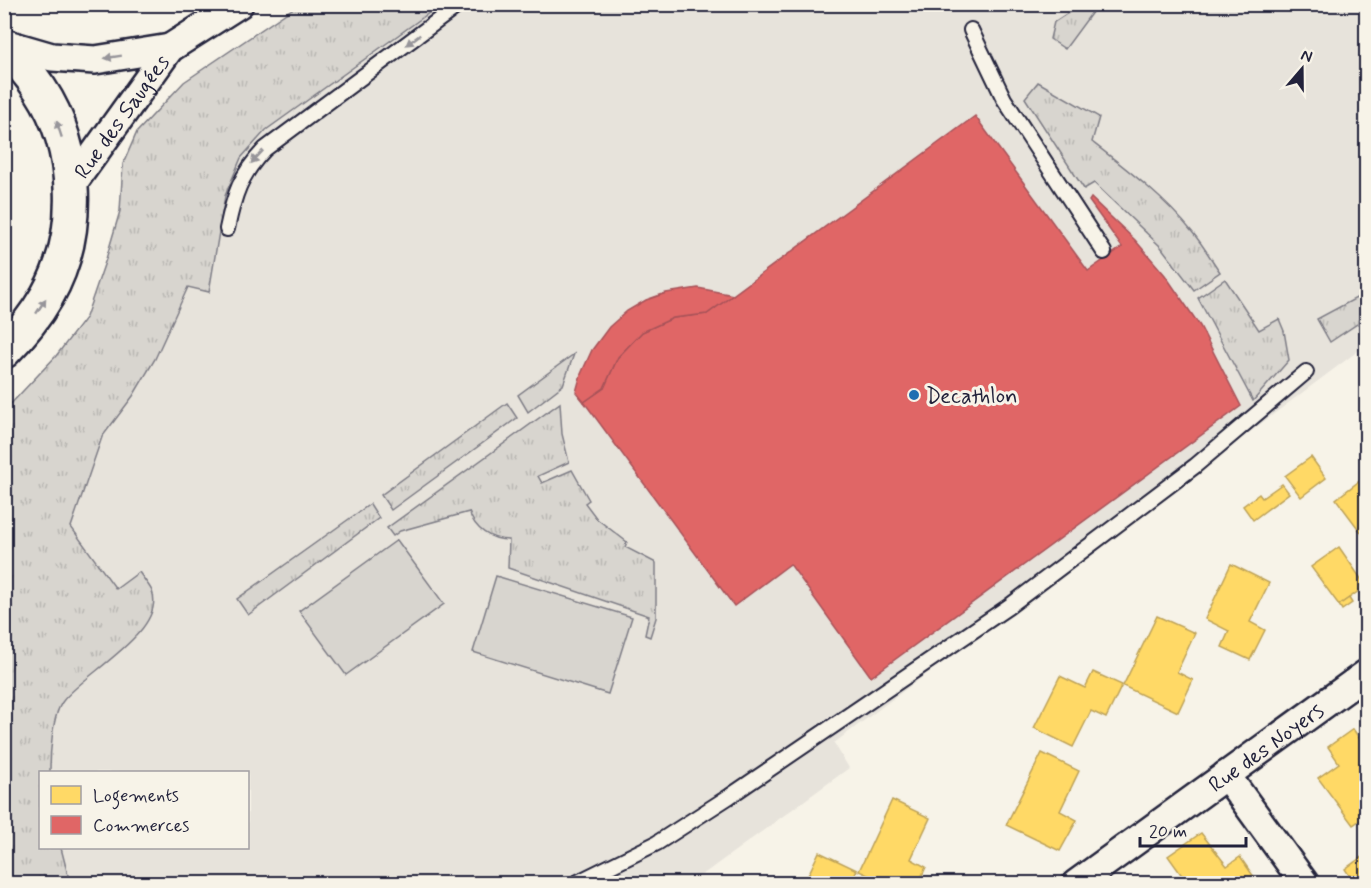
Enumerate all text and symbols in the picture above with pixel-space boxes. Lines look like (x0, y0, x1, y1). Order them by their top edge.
one-way arrow (406, 33, 421, 45)
north arrow (1272, 39, 1332, 99)
text: N (1298, 45, 1315, 68)
street label: Rue des Saugées (69, 50, 177, 185)
one-way arrow (103, 53, 122, 62)
one-way arrow (54, 120, 63, 138)
one-way arrow (251, 149, 265, 163)
one-way arrow (35, 298, 47, 314)
place label: Decathlon (926, 383, 1018, 411)
marker: Decathlon (907, 388, 921, 402)
street label: Rue des Noyers (1203, 697, 1330, 800)
legend (39, 771, 249, 849)
text: Logements (93, 784, 179, 810)
scale bar (1140, 810, 1246, 848)
text: Commerces (93, 814, 189, 838)
text: 20 m (1149, 820, 1187, 844)

